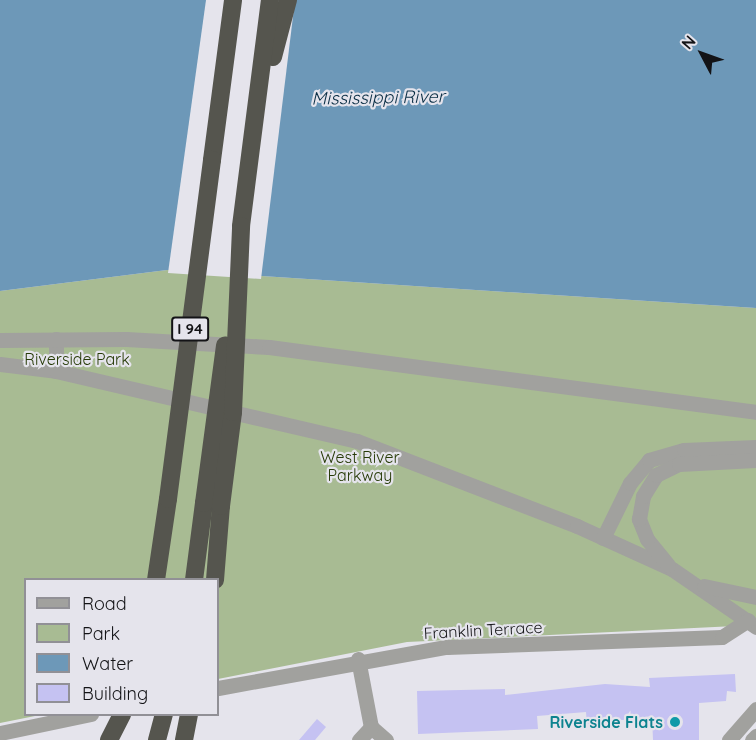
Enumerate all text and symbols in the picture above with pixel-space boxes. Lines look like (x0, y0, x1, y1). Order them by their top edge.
north arrow (672, 24, 732, 84)
text: N (677, 31, 700, 53)
water label: Mississippi River (311, 86, 445, 110)
road number: I 94 (170, 317, 210, 341)
park label: Riverside Park (24, 349, 130, 369)
park label: West River Parkway (320, 447, 400, 485)
legend (24, 578, 219, 716)
text: Road (82, 592, 127, 615)
street label: Franklin Terrace (423, 617, 543, 643)
text: Park (82, 622, 120, 645)
text: Water (82, 652, 133, 675)
text: Building (82, 682, 148, 705)
place label: Riverside Flats (550, 712, 663, 732)
marker: Riverside Flats (668, 715, 682, 729)

